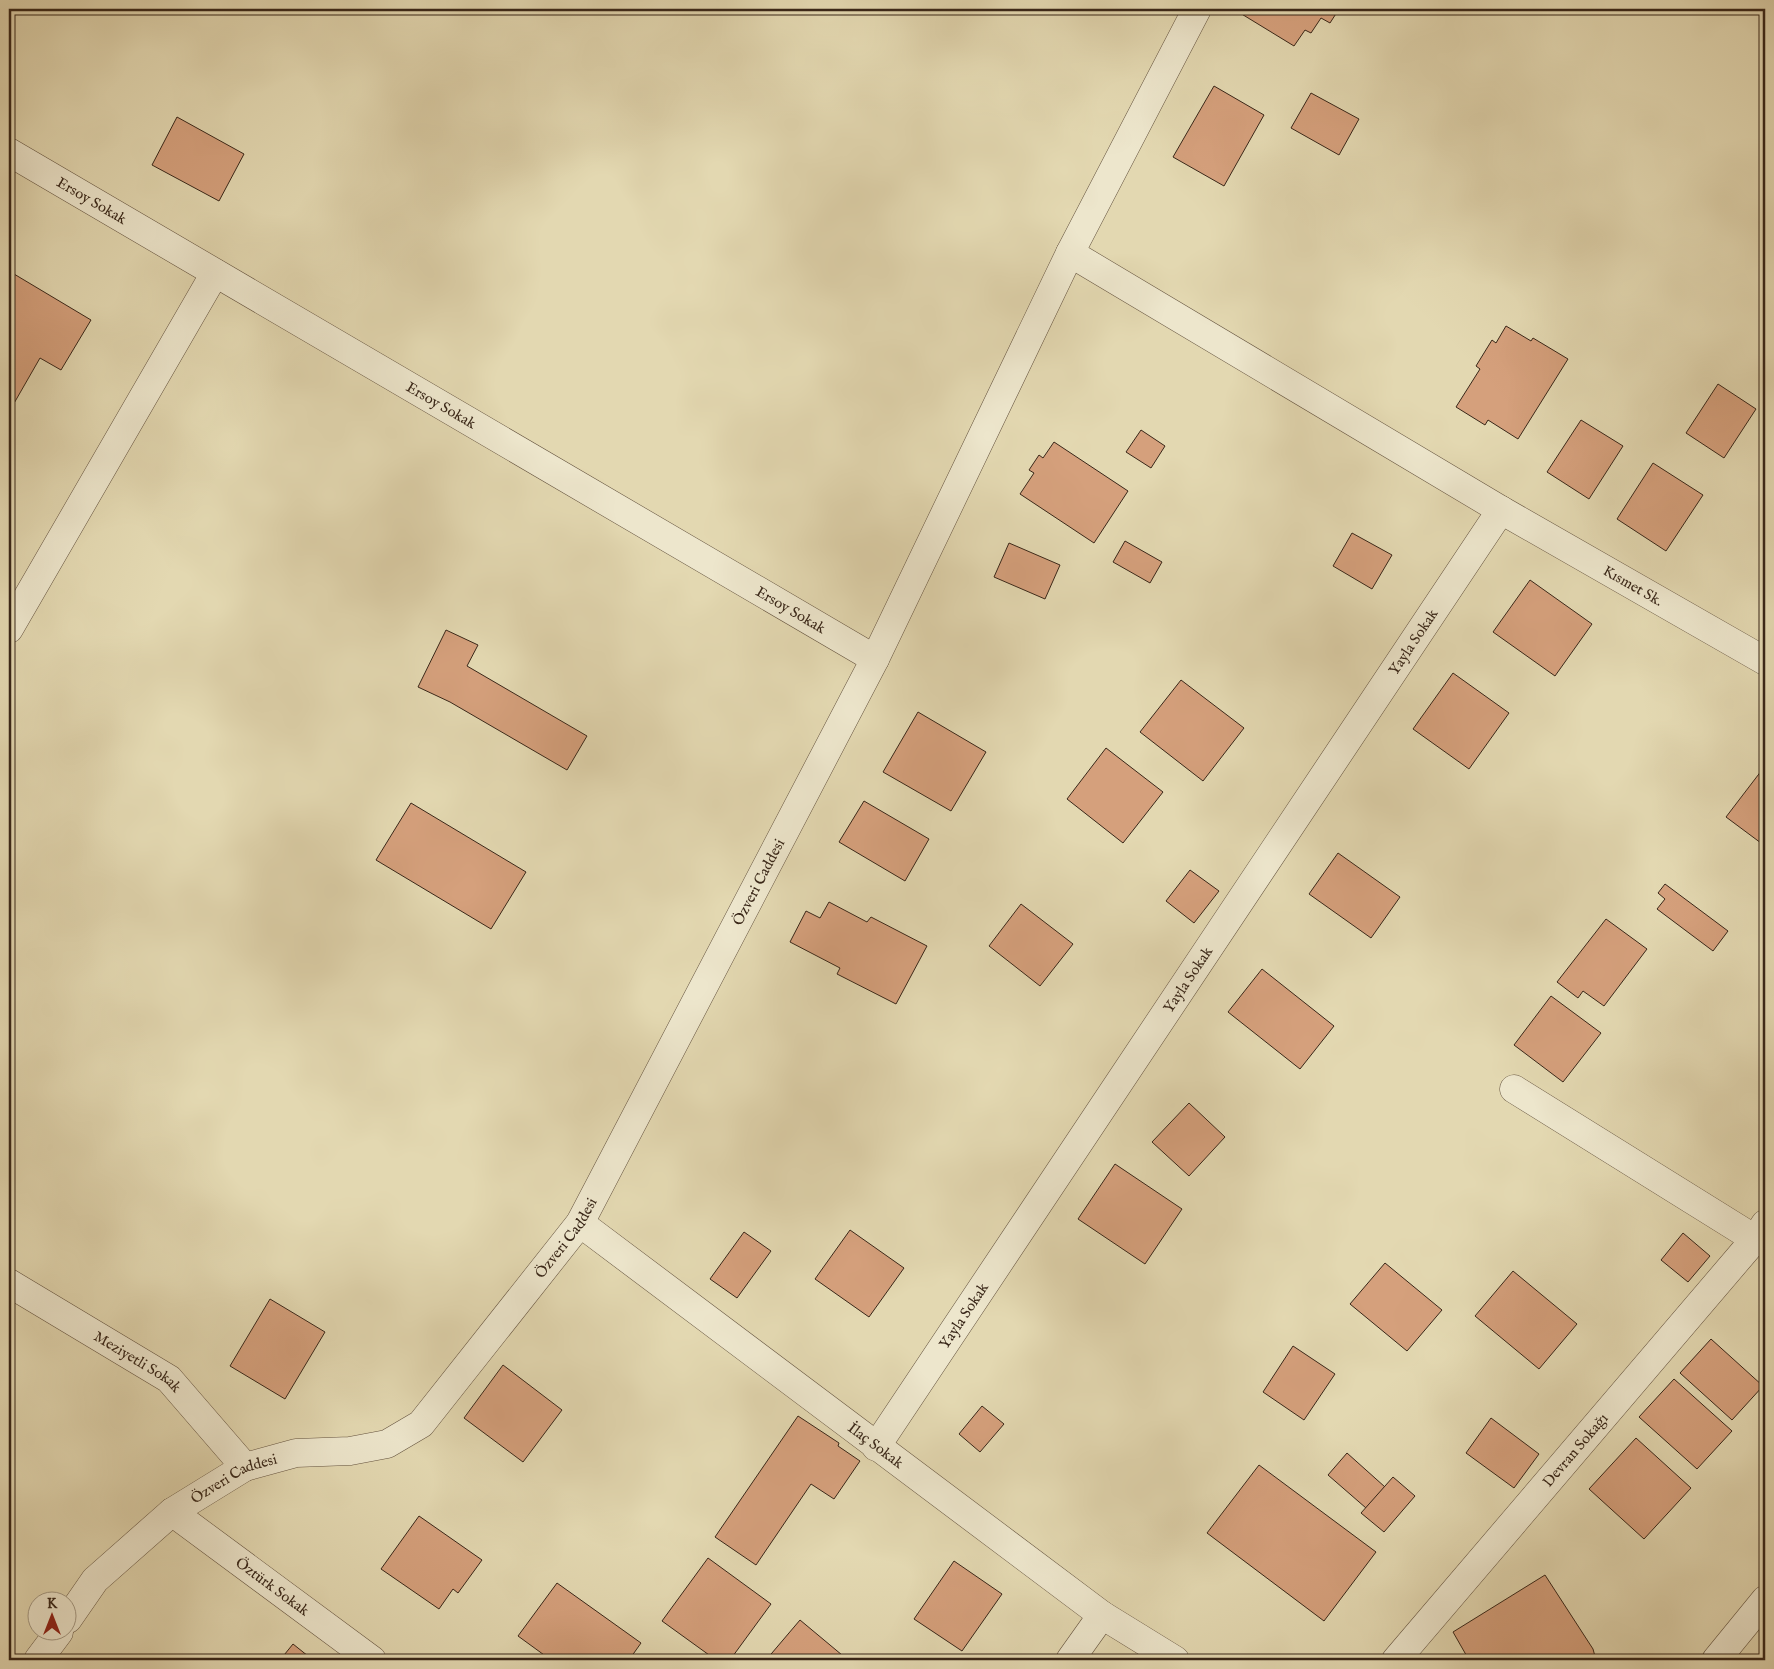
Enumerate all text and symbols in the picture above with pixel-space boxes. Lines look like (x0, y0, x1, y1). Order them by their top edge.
street label: Ersoy Sokak (53, 173, 131, 229)
street label: Ersoy Sokak (403, 378, 480, 434)
street label: Kısmet Sk. (1599, 561, 1666, 611)
street label: Ersoy Sokak (752, 582, 830, 639)
street label: Yayla Sokak (1385, 604, 1443, 679)
street label: Özveri Caddesi (728, 836, 789, 929)
street label: Yayla Sokak (1159, 942, 1218, 1016)
street label: Özveri Caddesi (531, 1195, 602, 1282)
street label: Yayla Sokak (935, 1278, 993, 1353)
street label: Meziyetli Sokak (90, 1327, 186, 1397)
street label: Devran Sokağı (1539, 1409, 1612, 1491)
street label: İlaç Sokak (844, 1418, 908, 1473)
street label: Özveri Caddesi (187, 1450, 279, 1508)
street label: Öztürk Sokak (231, 1553, 314, 1621)
north arrow (28, 1592, 78, 1642)
text: K (47, 1595, 58, 1613)

